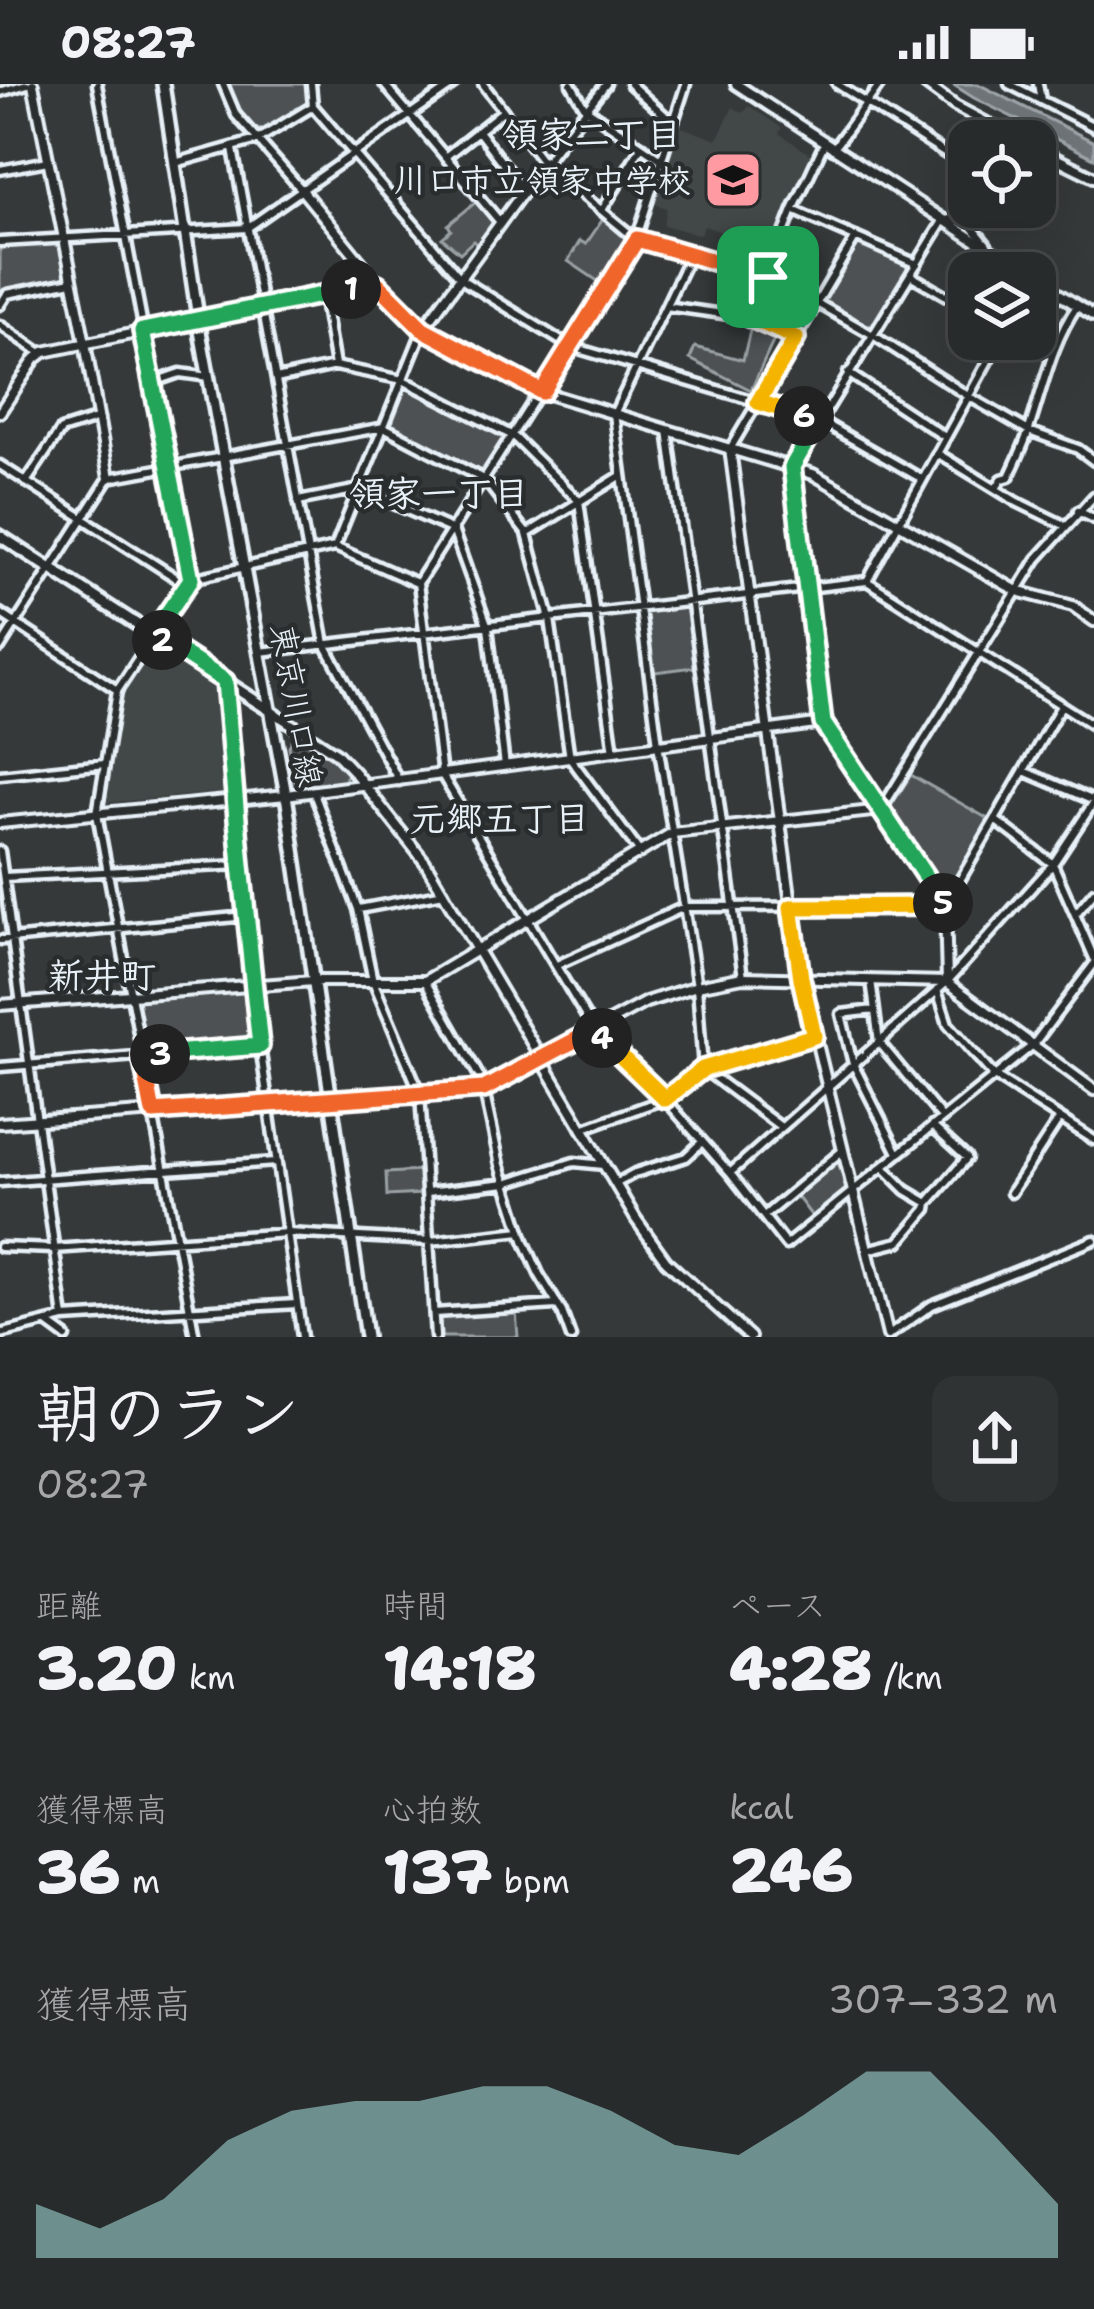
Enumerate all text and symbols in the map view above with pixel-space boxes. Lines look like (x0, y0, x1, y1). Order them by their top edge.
text: 08:27 (60, 12, 196, 72)
district label: 領家二丁目 (502, 110, 682, 159)
map controls (948, 120, 1056, 360)
button: locate (948, 120, 1056, 228)
school or university icon: 川口市立領家中学校 (702, 149, 764, 211)
place label: 川口市立領家中学校 (394, 158, 691, 203)
pin (717, 226, 819, 328)
icon: arrive (735, 244, 801, 310)
button: layers (948, 252, 1056, 360)
pin: 1 (321, 259, 381, 319)
text: 1 (343, 266, 359, 311)
pin: 6 (774, 386, 834, 446)
text: 6 (792, 393, 816, 438)
district label: 領家一丁目 (349, 469, 529, 518)
pin: 2 (132, 610, 192, 670)
text: 2 (150, 617, 174, 662)
street label: 東京川口線 (260, 620, 333, 790)
district label: 元郷五丁目 (410, 794, 590, 843)
pin: 5 (913, 873, 973, 933)
text: 5 (933, 880, 953, 925)
district label: 新井町 (48, 951, 156, 1000)
pin: 4 (572, 1008, 632, 1068)
text: 4 (590, 1015, 614, 1060)
pin: 3 (130, 1024, 190, 1084)
text: 3 (148, 1031, 172, 1076)
text: 朝のラン (36, 1369, 300, 1457)
button: share (932, 1376, 1058, 1502)
text: 08:27 (36, 1458, 149, 1510)
text: 距離 (36, 1583, 102, 1628)
text: 時間 (383, 1583, 449, 1628)
text: ペース (729, 1583, 826, 1628)
text: 3.20 (36, 1628, 177, 1708)
text: 14:18 (383, 1628, 537, 1708)
text: 4:28 (729, 1628, 873, 1708)
text: km (177, 1655, 235, 1700)
text: /km (873, 1655, 943, 1700)
text: kcal (729, 1785, 793, 1830)
text: 獲得標高 (36, 1787, 168, 1832)
text: 心拍数 (383, 1787, 482, 1832)
text: 246 (729, 1830, 853, 1910)
text: 36 (36, 1832, 121, 1912)
text: 137 (383, 1832, 492, 1912)
text: m (121, 1859, 160, 1904)
text: bpm (492, 1859, 570, 1904)
text: 307–332 m (828, 1973, 1058, 2025)
text: 獲得標高 (36, 1978, 192, 2030)

